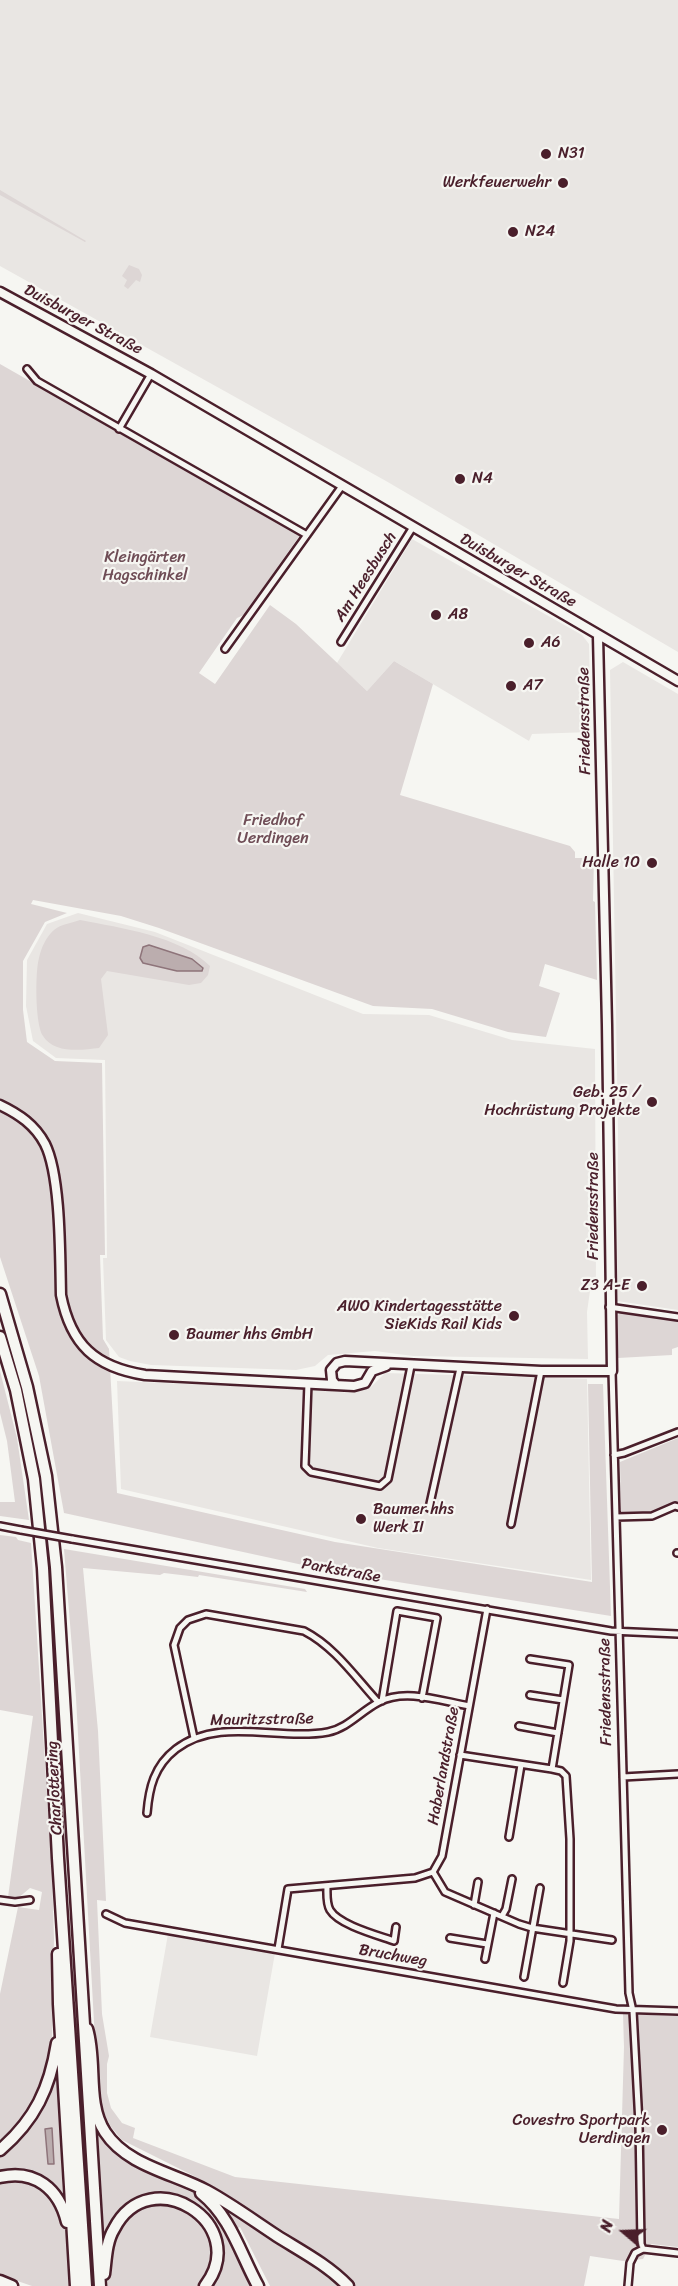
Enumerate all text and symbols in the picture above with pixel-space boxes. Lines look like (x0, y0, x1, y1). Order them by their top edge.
place label: N31 (558, 144, 585, 164)
marker: N31 (539, 147, 553, 161)
place label: Werkfeuerwehr (443, 173, 551, 193)
marker: Werkfeuerwehr (556, 176, 570, 190)
place label: N24 (525, 222, 555, 242)
marker: N24 (506, 225, 520, 239)
street label: Duisburger Straße (20, 281, 146, 359)
place label: N4 (472, 469, 493, 489)
marker: N4 (453, 472, 467, 486)
street label: Am Heesbusch (331, 529, 401, 625)
street label: Duisburger Straße (456, 530, 580, 612)
park label: Kleingärten Hagschinkel (103, 548, 187, 586)
place label: A8 (448, 605, 468, 625)
marker: A8 (429, 608, 443, 622)
place label: A6 (541, 633, 561, 653)
marker: A6 (522, 636, 536, 650)
street label: Friedensstraße (574, 667, 596, 775)
place label: A7 (523, 676, 543, 696)
marker: A7 (504, 679, 518, 693)
park label: Friedhof Uerdingen (237, 811, 309, 849)
place label: Halle 10 (582, 853, 640, 873)
marker: Halle 10 (645, 856, 659, 870)
place label: Geb. 25 / Hochrüstung Projekte (484, 1083, 640, 1121)
marker: Geb. 25 / Hochrüstung Projekte (645, 1095, 659, 1109)
street label: Friedensstraße (584, 1152, 604, 1260)
place label: Z3 A-E (581, 1276, 630, 1296)
marker: Z3 A-E (635, 1279, 649, 1293)
place label: AWO Kindertagesstätte SieKids Rail Kids (337, 1297, 502, 1335)
marker: AWO Kindertagesstätte SieKids Rail Kids (507, 1309, 521, 1323)
place label: Baumer hhs GmbH (186, 1325, 313, 1345)
marker: Baumer hhs GmbH (167, 1328, 181, 1342)
place label: Baumer hhs Werk II (373, 1500, 454, 1538)
marker: Baumer hhs Werk II (354, 1512, 368, 1526)
street label: Parkstraße (300, 1555, 382, 1587)
street label: Friedensstraße (595, 1638, 617, 1746)
street label: Haberlandstraße (424, 1705, 464, 1827)
street label: Mauritzstraße (210, 1709, 314, 1731)
street label: Charlottering (43, 1740, 67, 1836)
street label: Bruchweg (357, 1941, 429, 1971)
place label: Covestro Sportpark Uerdingen (513, 2111, 650, 2149)
marker: Covestro Sportpark Uerdingen (655, 2123, 669, 2137)
north arrow (594, 2202, 654, 2262)
text: N (591, 2216, 622, 2236)

